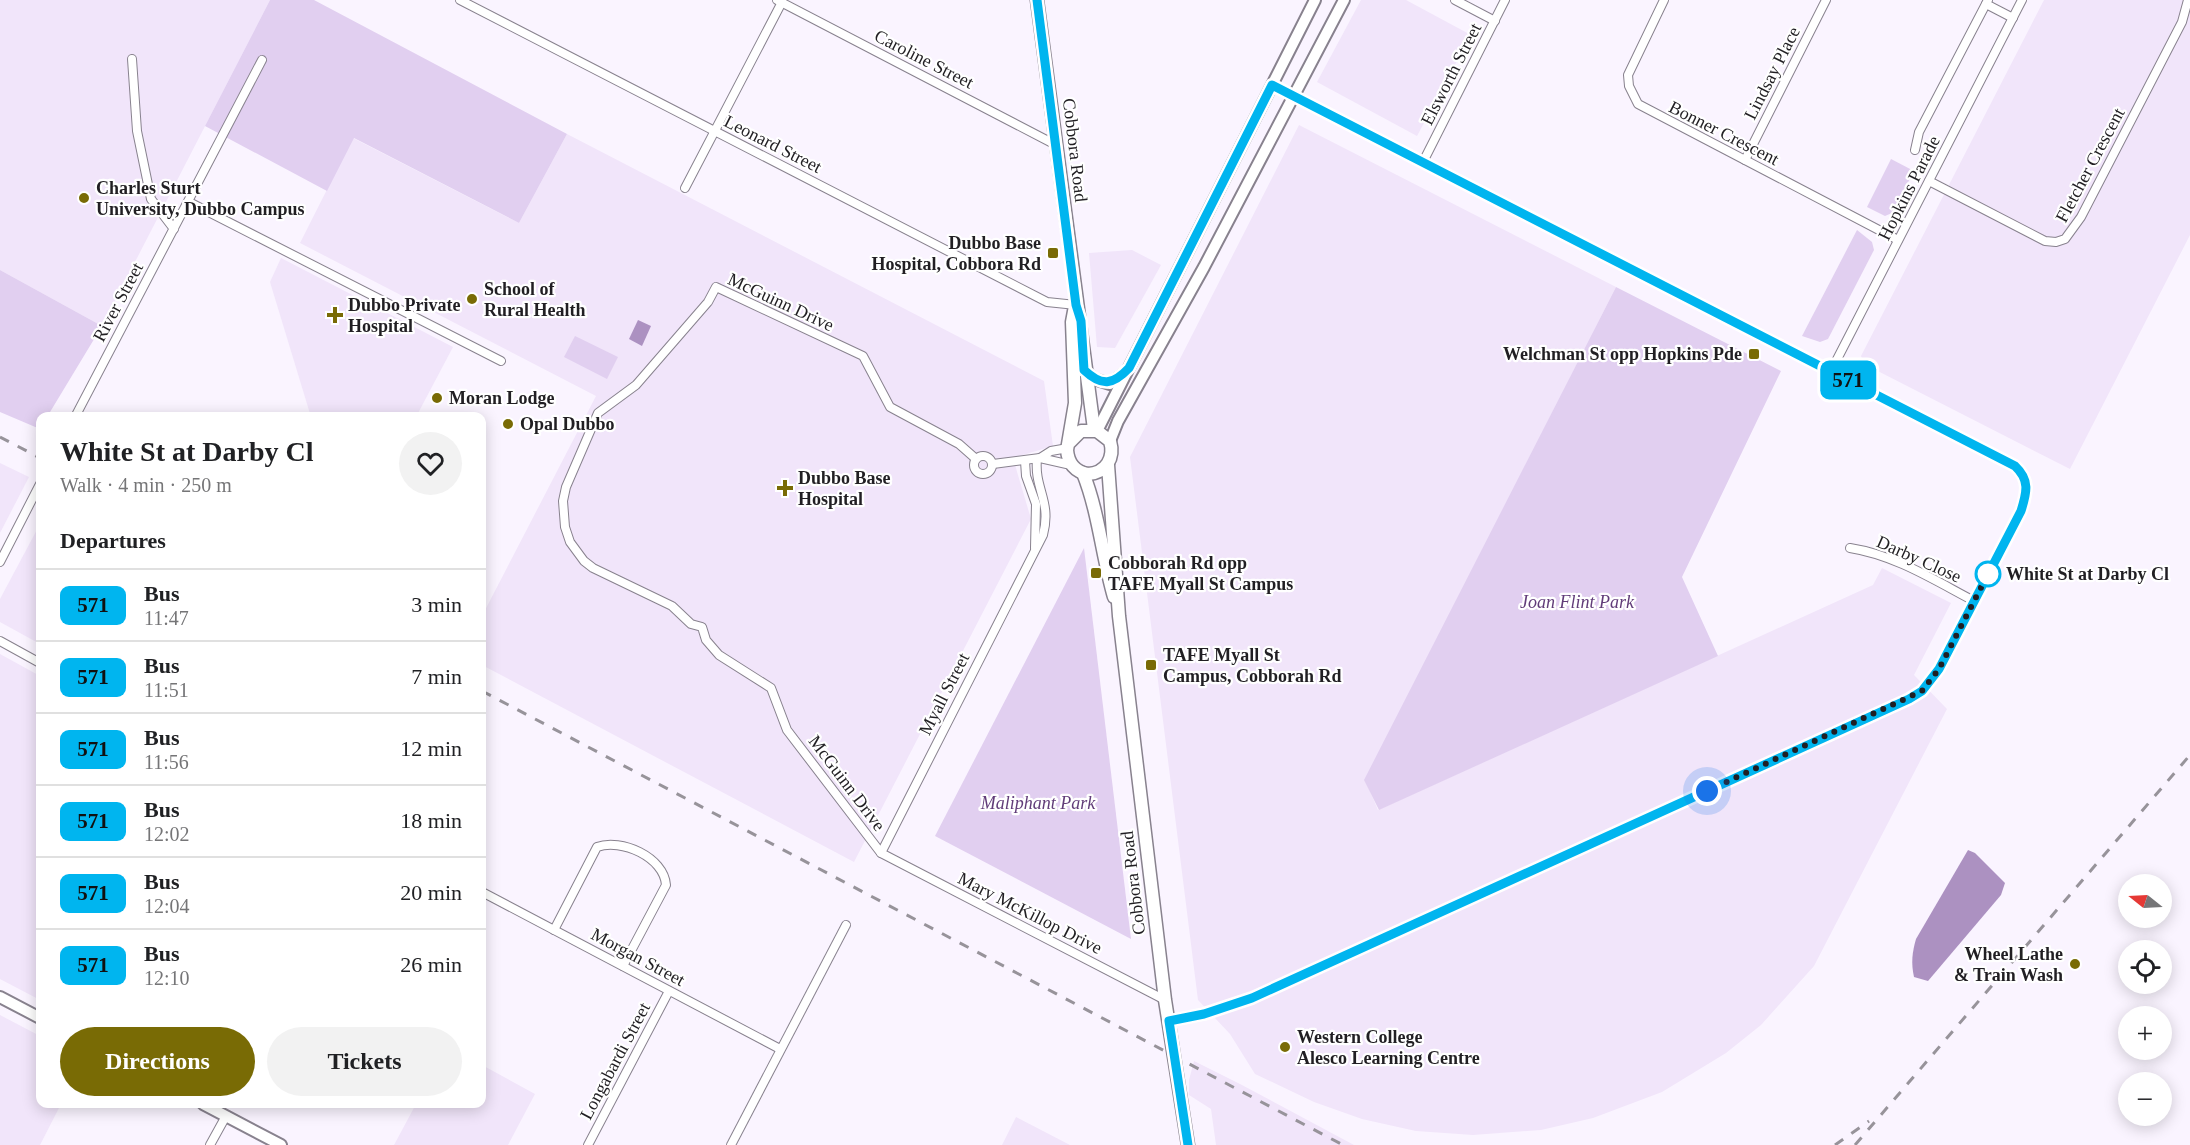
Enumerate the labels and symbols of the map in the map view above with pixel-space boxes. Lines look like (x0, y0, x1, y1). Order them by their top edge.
street label: Elsworth Street (1417, 20, 1485, 128)
street label: Lindsay Place (1740, 23, 1804, 123)
street label: Caroline Street (871, 25, 977, 93)
street label: Cobbora Road (1059, 97, 1091, 203)
street label: Bonner Crescent (1666, 97, 1782, 169)
street label: Fletcher Crescent (2051, 104, 2129, 226)
street label: Leonard Street (721, 111, 825, 177)
street label: Hopkins Parade (1874, 132, 1944, 244)
place label: Charles Sturt University, Dubbo Campus (96, 178, 305, 219)
marker: Charles Sturt University, Dubbo Campus (77, 191, 91, 205)
place label: Dubbo Base Hospital, Cobbora Rd (871, 233, 1041, 274)
marker: Dubbo Base Hospital, Cobbora Rd (1046, 246, 1060, 260)
street label: River Street (89, 259, 147, 345)
street label: McGuinn Drive (725, 269, 837, 335)
place label: School of Rural Health (484, 279, 586, 320)
marker: School of Rural Health (465, 292, 479, 306)
place label: Dubbo Private Hospital (348, 295, 461, 336)
marker: Dubbo Private Hospital (326, 306, 344, 324)
place label: Welchman St opp Hopkins Pde (1503, 344, 1742, 364)
marker: Welchman St opp Hopkins Pde (1747, 347, 1761, 361)
line badge: 571 (1814, 360, 1882, 400)
place label: Moran Lodge (449, 388, 555, 408)
marker: Moran Lodge (430, 391, 444, 405)
place label: Opal Dubbo (520, 414, 615, 434)
marker: Opal Dubbo (501, 417, 515, 431)
place label: Dubbo Base Hospital (798, 468, 891, 509)
marker: Dubbo Base Hospital (776, 479, 794, 497)
street label: Darby Close (1874, 531, 1964, 587)
place label: Cobborah Rd opp TAFE Myall St Campus (1108, 553, 1293, 594)
marker: White St at Darby Cl (1975, 561, 2001, 587)
place label: White St at Darby Cl (2006, 564, 2169, 584)
marker: Cobborah Rd opp TAFE Myall St Campus (1089, 566, 1103, 580)
park label: Joan Flint Park (1520, 592, 1635, 612)
place label: TAFE Myall St Campus, Cobborah Rd (1163, 645, 1342, 686)
street label: Myall Street (915, 650, 973, 738)
marker: TAFE Myall St Campus, Cobborah Rd (1144, 658, 1158, 672)
street label: McGuinn Drive (805, 731, 889, 835)
your location (1692, 776, 1722, 806)
park label: Maliphant Park (980, 793, 1096, 813)
street label: Cobbora Road (1117, 830, 1149, 936)
street label: Mary McKillop Drive (955, 868, 1105, 958)
north arrow (2118, 874, 2172, 928)
street label: Morgan Street (588, 924, 688, 990)
place label: Wheel Lathe & Train Wash (1954, 944, 2063, 985)
marker: Wheel Lathe & Train Wash (2068, 957, 2082, 971)
street label: Longabardi Street (576, 999, 654, 1123)
place label: Western College Alesco Learning Centre (1297, 1027, 1480, 1068)
marker: Western College Alesco Learning Centre (1278, 1040, 1292, 1054)

